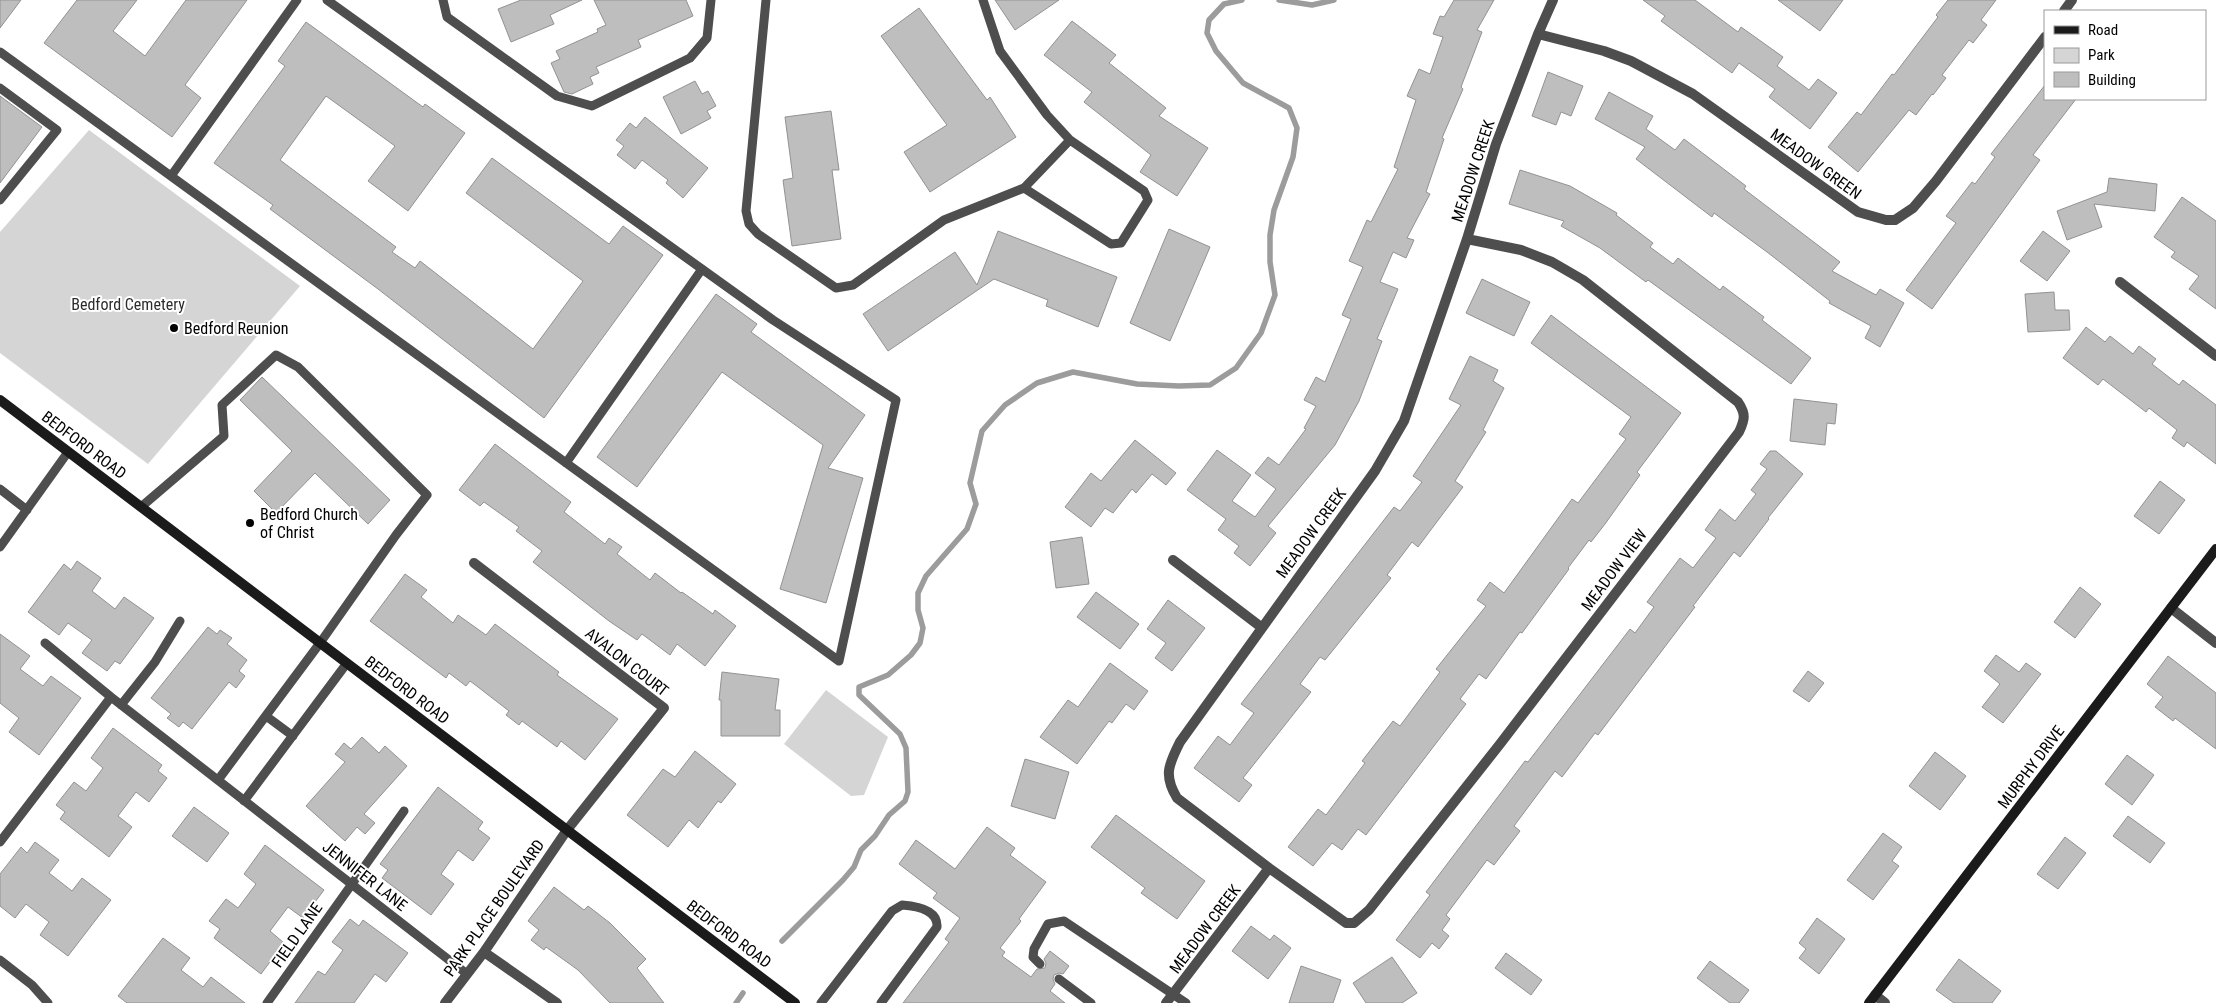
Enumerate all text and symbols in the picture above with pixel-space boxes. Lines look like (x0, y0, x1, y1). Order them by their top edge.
legend (2044, 10, 2206, 100)
text: Road (2088, 21, 2118, 39)
text: Park (2088, 46, 2115, 64)
text: Building (2088, 71, 2136, 89)
street label: MEADOW CREEK (1448, 117, 1499, 224)
street label: MEADOW GREEN (1767, 125, 1865, 203)
park label: Bedford Cemetery (71, 295, 185, 314)
place label: Bedford Reunion (184, 319, 289, 338)
marker: Bedford Reunion (168, 322, 180, 334)
street label: BEDFORD ROAD (38, 407, 130, 483)
street label: MEADOW CREEK (1272, 484, 1350, 581)
place label: Bedford Church of Christ (260, 505, 358, 542)
marker: Bedford Church of Christ (244, 517, 256, 529)
street label: MEADOW VIEW (1577, 526, 1651, 614)
street label: AVALON COURT (582, 624, 672, 700)
street label: BEDFORD ROAD (361, 652, 453, 728)
street label: MURPHY DRIVE (1994, 722, 2068, 812)
street label: PARK PLACE BOULEVARD (440, 836, 548, 980)
street label: JENNIFER LANE (319, 837, 411, 915)
street label: MEADOW CREEK (1165, 881, 1245, 977)
street label: BEDFORD ROAD (683, 896, 775, 972)
street label: FIELD LANE (268, 899, 326, 971)

